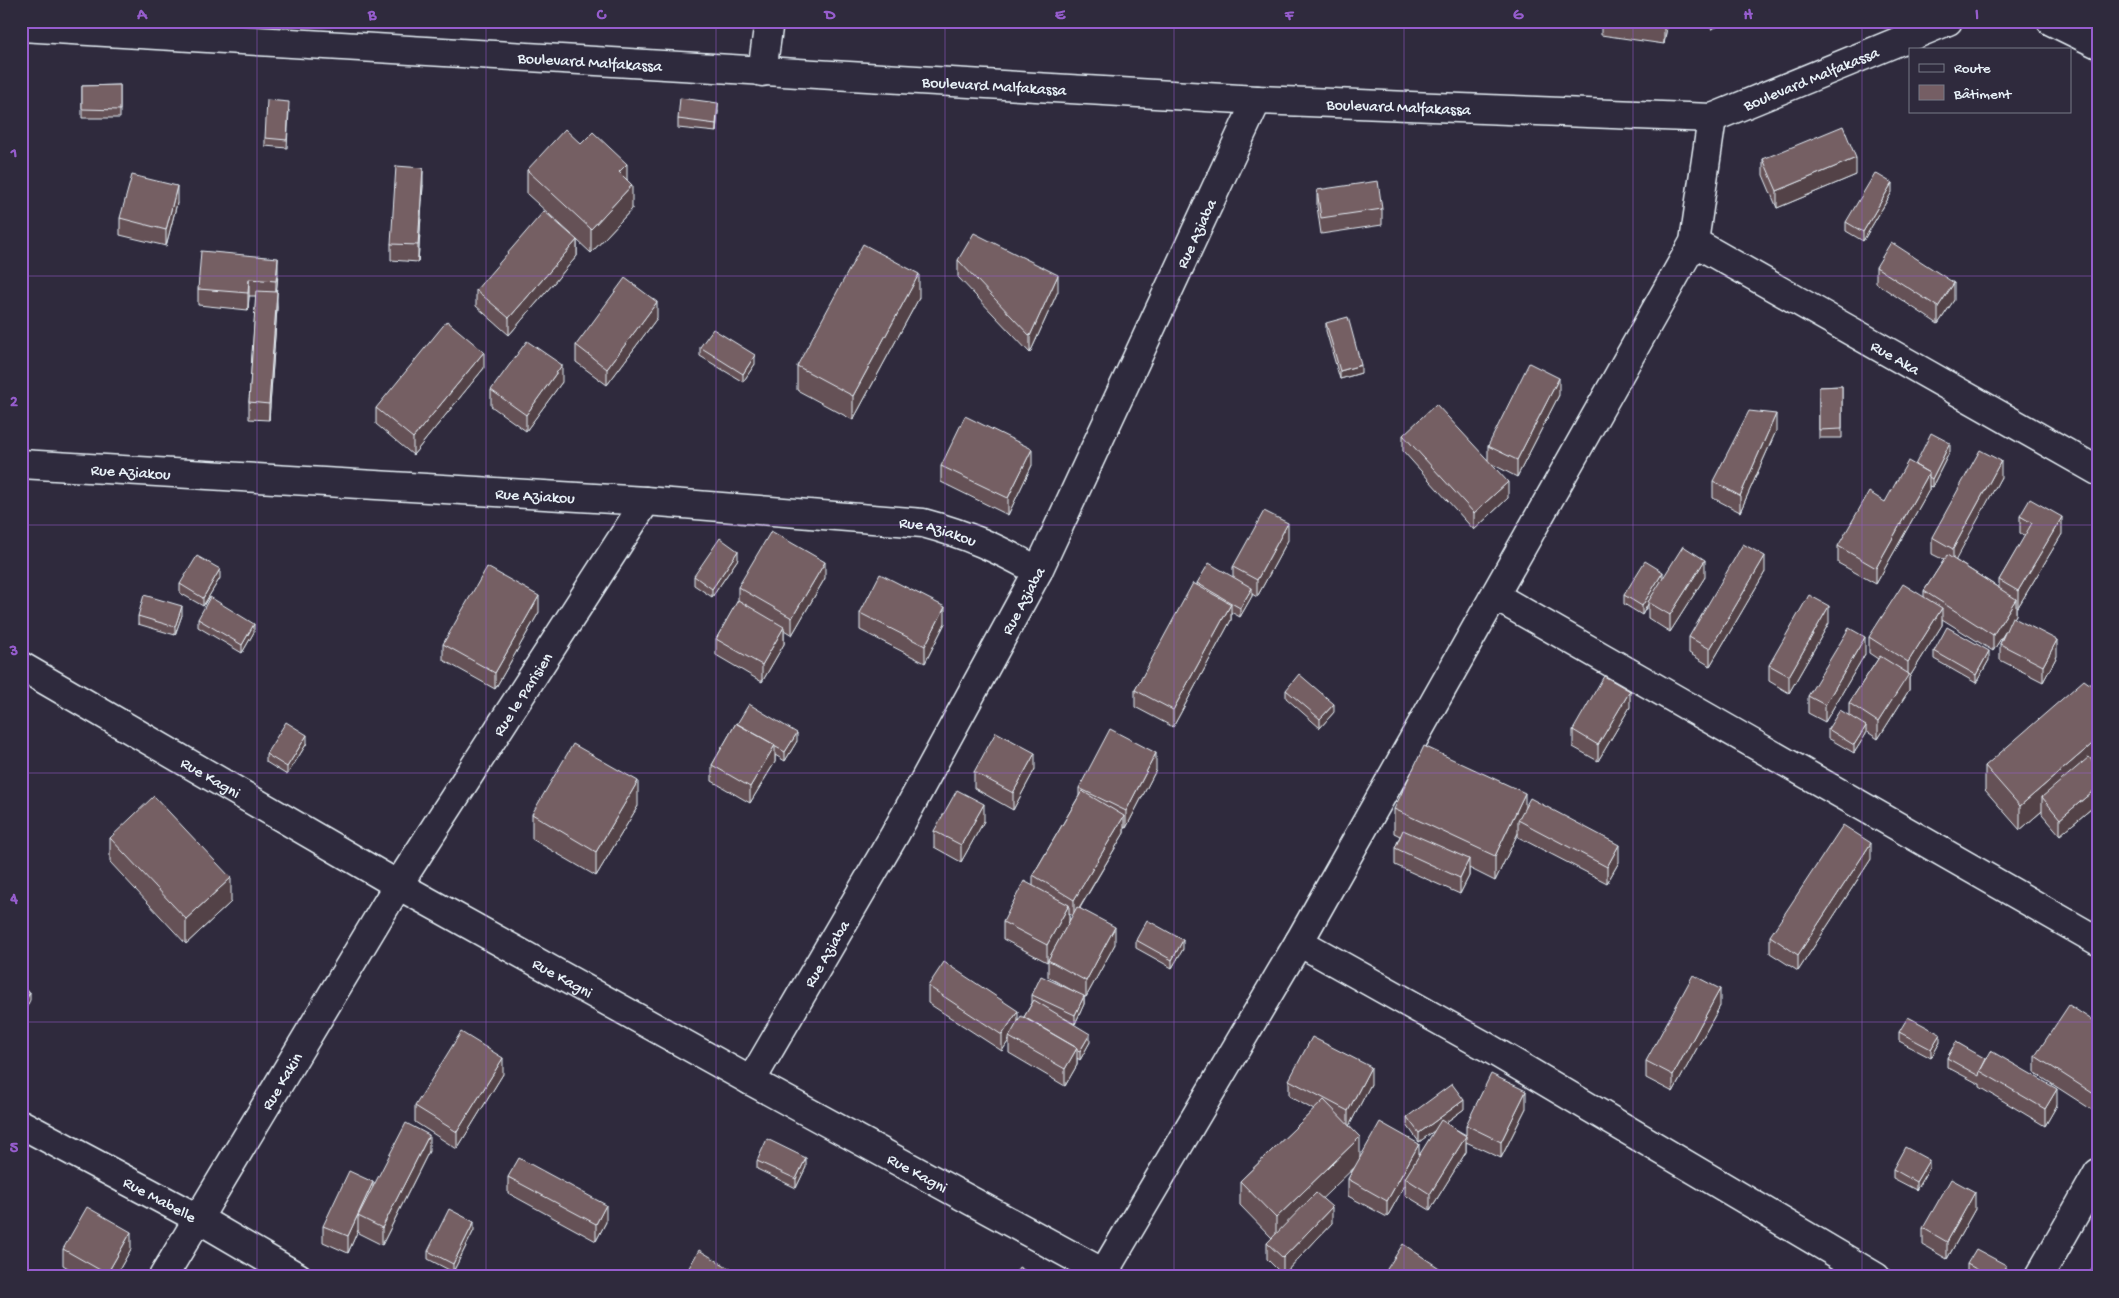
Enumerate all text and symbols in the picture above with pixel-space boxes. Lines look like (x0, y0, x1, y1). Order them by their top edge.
text: A (136, 7, 148, 26)
text: B (367, 7, 377, 26)
text: C (596, 7, 607, 26)
text: D (823, 7, 836, 26)
text: E (1055, 7, 1066, 26)
text: F (1284, 7, 1295, 26)
text: G (1513, 7, 1524, 26)
text: H (1743, 7, 1753, 26)
text: I (1975, 7, 1979, 26)
street label: Boulevard Malfakassa (1740, 44, 1883, 117)
legend (1909, 48, 2072, 112)
street label: Boulevard Malfakassa (516, 50, 664, 78)
text: Route (1954, 60, 1991, 78)
street label: Boulevard Malfakassa (920, 74, 1068, 102)
text: Bâtiment (1953, 86, 2013, 104)
street label: Boulevard Malfakassa (1325, 97, 1472, 121)
text: 1 (10, 145, 17, 164)
street label: Rue Aziaba (1174, 196, 1223, 272)
street label: Rue Aka (1866, 338, 1923, 381)
text: 2 (10, 394, 18, 413)
street label: Rue Aziakou (90, 462, 171, 486)
street label: Rue Aziakou (495, 486, 576, 510)
street label: Rue Aziakou (898, 515, 979, 553)
street label: Rue Aziaba (999, 564, 1052, 639)
text: 3 (9, 643, 18, 662)
street label: Rue le Parisien (491, 650, 559, 741)
street label: Rue Kagni (176, 755, 243, 804)
text: 4 (9, 891, 18, 910)
street label: Rue Aziaba (802, 917, 856, 992)
street label: Rue Kagni (528, 956, 595, 1004)
street label: Rue Kakin (259, 1050, 309, 1115)
text: 5 (10, 1140, 19, 1159)
street label: Rue Kagni (883, 1151, 950, 1199)
street label: Rue Mabelle (119, 1174, 199, 1229)

